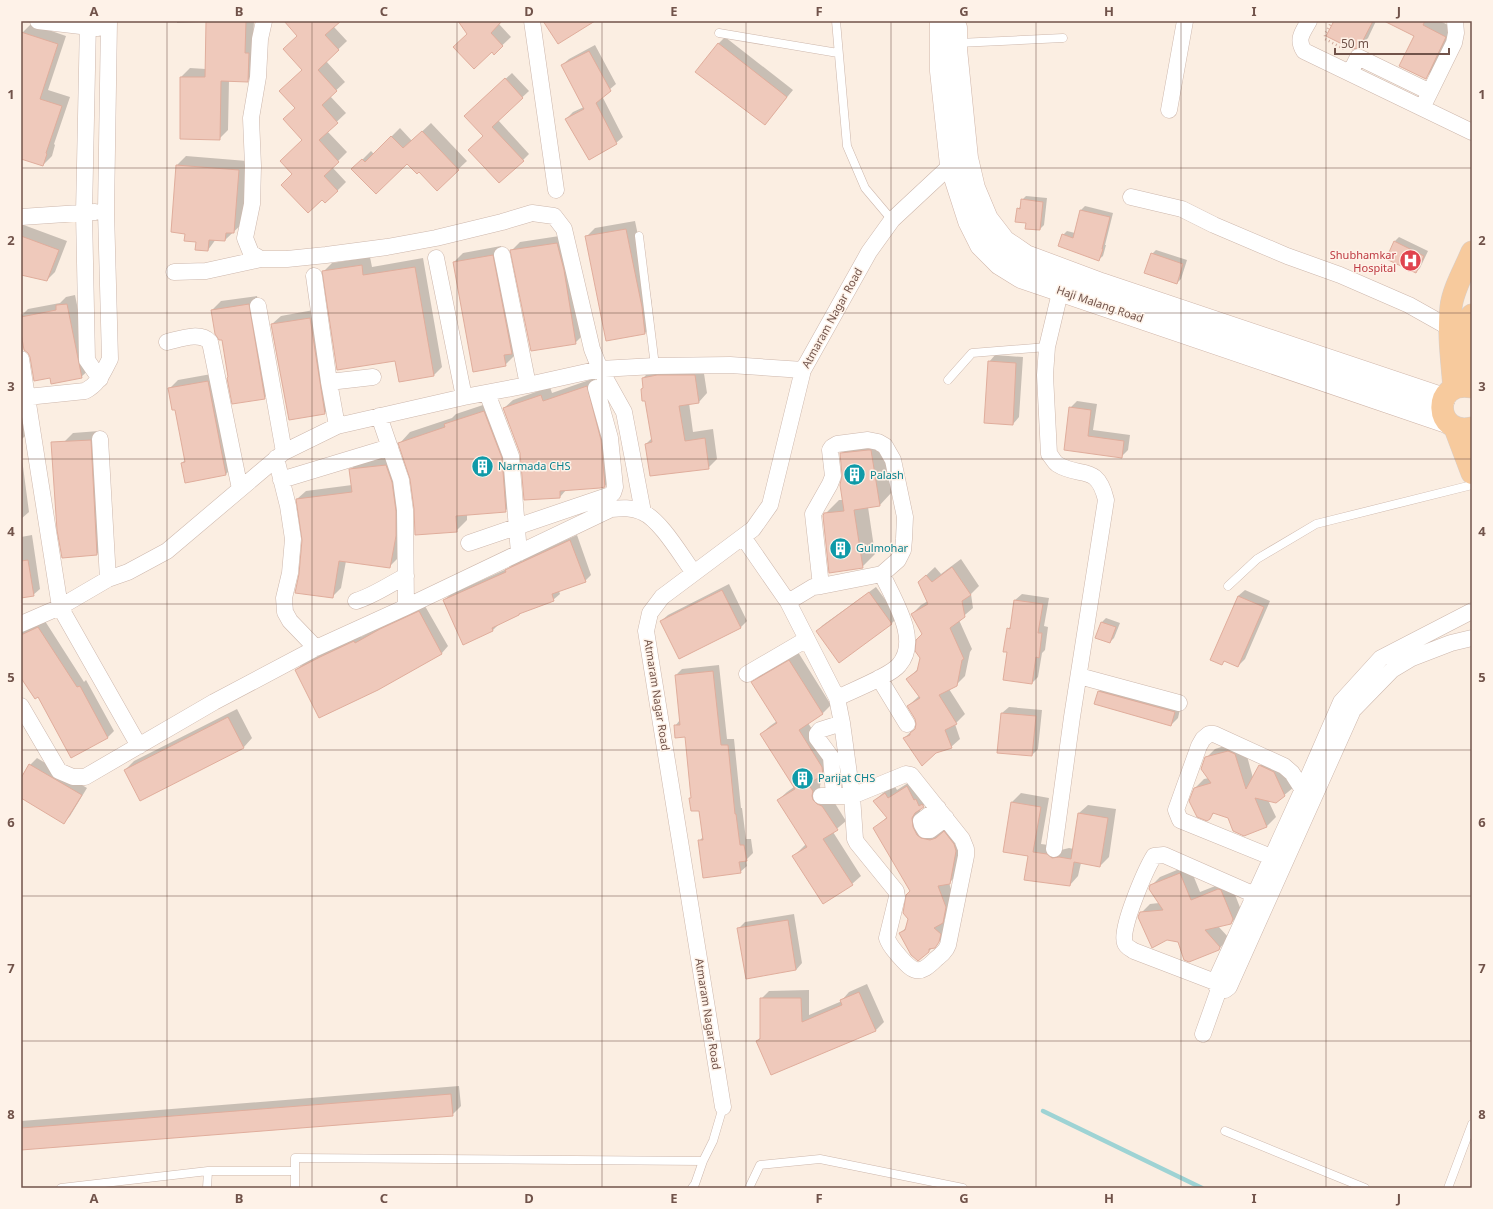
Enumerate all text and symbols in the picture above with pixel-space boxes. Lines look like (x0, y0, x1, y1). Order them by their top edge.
text: A (90, 2, 99, 20)
text: B (235, 2, 243, 20)
text: C (380, 2, 388, 20)
text: D (524, 2, 534, 20)
text: E (670, 2, 678, 20)
text: F (815, 2, 823, 20)
text: G (959, 2, 969, 20)
text: H (1104, 2, 1114, 20)
text: I (1251, 2, 1257, 20)
text: J (1396, 2, 1401, 20)
scale bar (1335, 30, 1449, 56)
text: 50 m (1341, 35, 1369, 52)
text: 1 (7, 85, 15, 103)
text: 1 (1478, 85, 1486, 103)
text: 2 (7, 231, 15, 249)
text: 2 (1478, 231, 1486, 249)
place label: Shubhamkar Hospital (1330, 247, 1396, 275)
hospital icon: Shubhamkar Hospital (1398, 248, 1424, 274)
street label: Atmaram Nagar Road (798, 265, 865, 371)
street label: Haji Malang Road (1055, 282, 1146, 325)
text: 3 (7, 377, 15, 395)
text: 3 (1478, 377, 1486, 395)
building icon: Narmada CHS (469, 453, 495, 479)
place label: Narmada CHS (498, 458, 570, 473)
building icon: Palash (842, 462, 868, 488)
place label: Palash (870, 467, 904, 482)
text: 4 (7, 522, 15, 540)
text: 4 (1478, 522, 1486, 540)
building icon: Gulmohar (828, 535, 854, 561)
place label: Gulmohar (856, 540, 909, 555)
street label: Atmaram Nagar Road (641, 638, 674, 752)
text: 5 (7, 668, 15, 686)
text: 5 (1478, 668, 1486, 686)
building icon: Parijat CHS (790, 765, 816, 791)
place label: Parijat CHS (818, 770, 875, 785)
text: 6 (7, 813, 15, 831)
text: 6 (1478, 813, 1486, 831)
street label: Atmaram Nagar Road (692, 957, 725, 1071)
text: 7 (7, 959, 15, 977)
text: 7 (1478, 959, 1486, 977)
text: 8 (7, 1105, 15, 1123)
text: 8 (1478, 1105, 1486, 1123)
text: A (90, 1189, 99, 1207)
text: B (235, 1189, 243, 1207)
text: C (380, 1189, 388, 1207)
text: D (524, 1189, 534, 1207)
text: E (670, 1189, 678, 1207)
text: F (815, 1189, 823, 1207)
text: G (959, 1189, 969, 1207)
text: H (1104, 1189, 1114, 1207)
text: I (1251, 1189, 1257, 1207)
text: J (1396, 1189, 1401, 1207)

